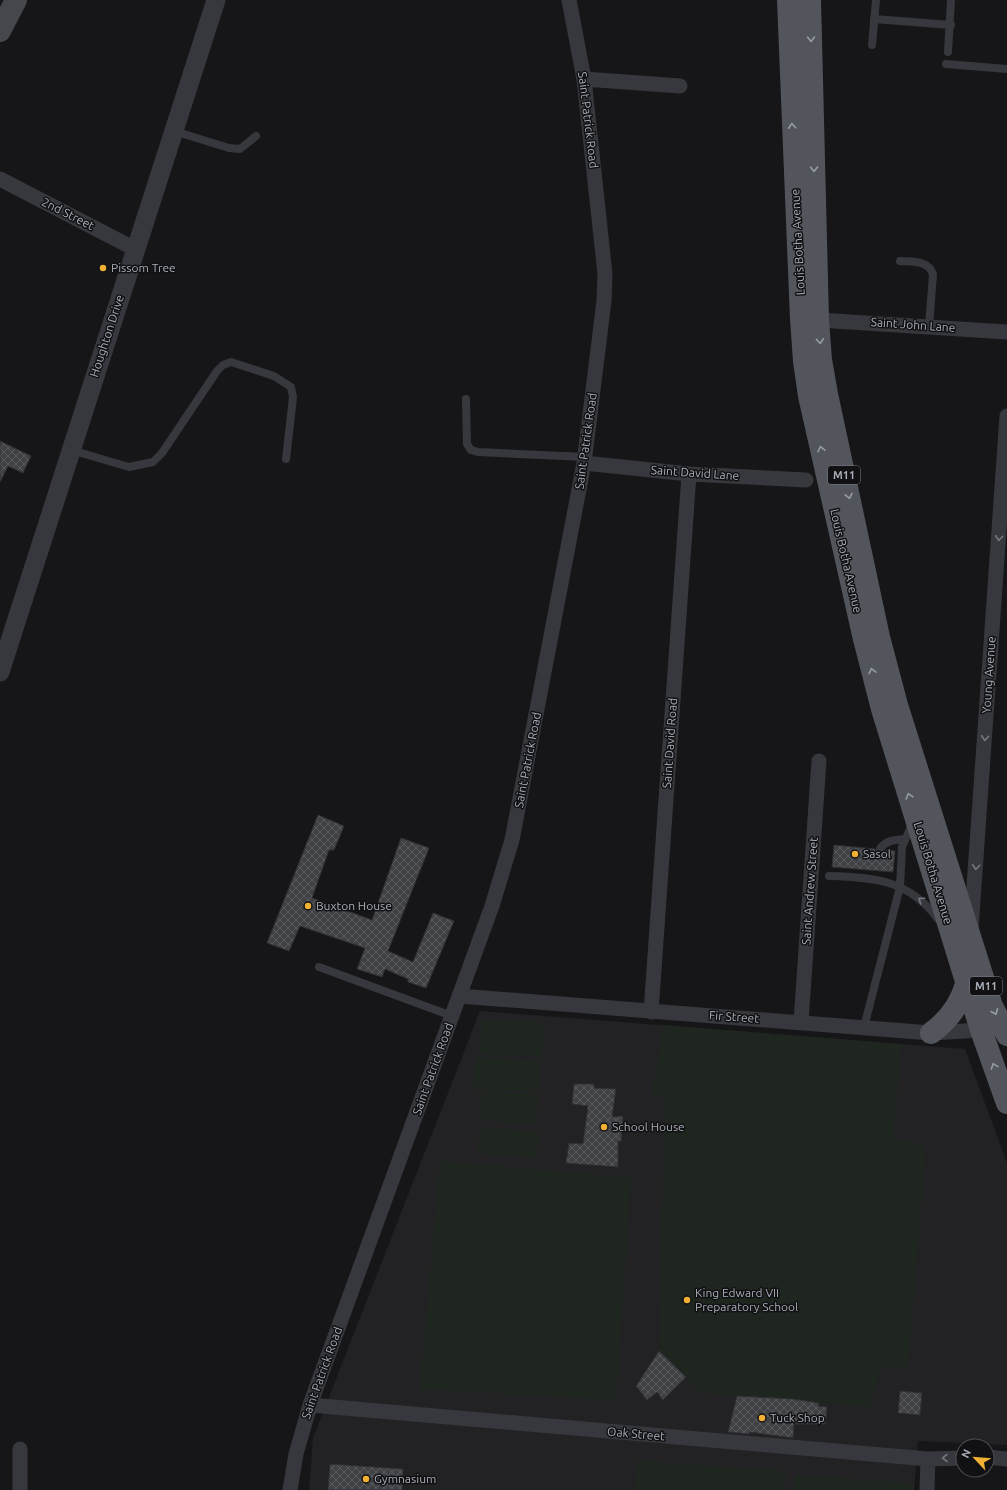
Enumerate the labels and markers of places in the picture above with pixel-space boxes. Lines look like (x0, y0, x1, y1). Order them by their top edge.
place label: Pissom Tree (111, 261, 176, 274)
marker: Pissom Tree (98, 263, 108, 273)
place label: Sasol (863, 847, 891, 860)
marker: Sasol (850, 849, 860, 859)
place label: Buxton House (316, 899, 392, 912)
marker: Buxton House (303, 901, 313, 911)
place label: School House (612, 1120, 685, 1133)
marker: School House (599, 1122, 609, 1132)
place label: King Edward VII Preparatory School (695, 1286, 798, 1313)
marker: King Edward VII Preparatory School (682, 1295, 692, 1305)
place label: Tuck Shop (770, 1411, 825, 1424)
marker: Tuck Shop (757, 1413, 767, 1423)
place label: Gymnasium (374, 1472, 436, 1485)
marker: Gymnasium (361, 1474, 371, 1484)

